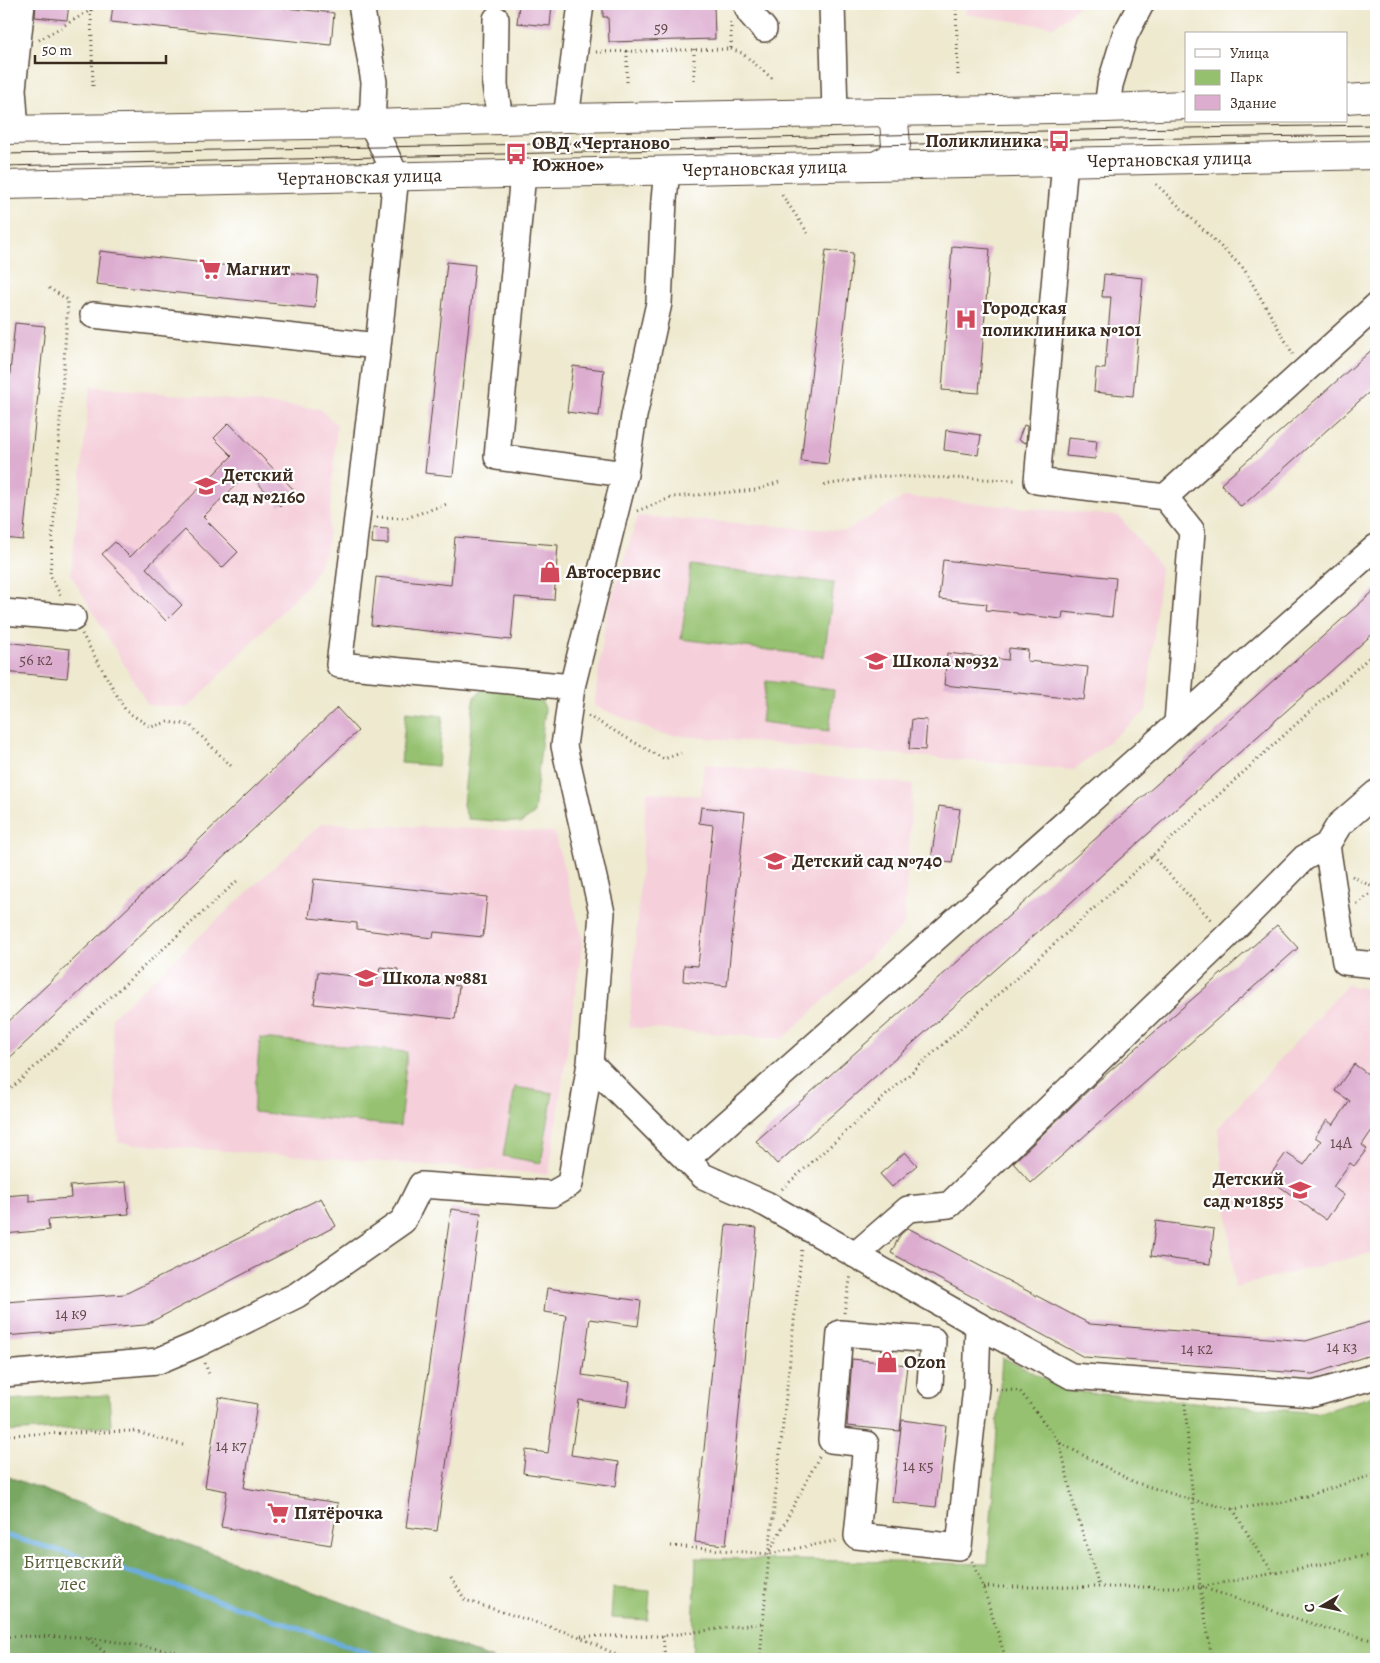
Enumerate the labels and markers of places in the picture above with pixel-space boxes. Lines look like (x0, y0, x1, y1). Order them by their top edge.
place label: Поликлиника (925, 128, 1043, 154)
bus stop icon: Поликлиника (1046, 128, 1072, 154)
place label: ОВД «Чертаново Южное» (532, 130, 670, 178)
bus stop icon: ОВД «Чертаново Южное» (503, 141, 529, 167)
supermarket icon: Магнит (197, 256, 223, 282)
place label: Магнит (226, 256, 291, 282)
place label: Городская поликлиника №101 (982, 295, 1141, 343)
hospital icon: Городская поликлиника №101 (953, 306, 979, 332)
place label: Детский сад №2160 (222, 462, 306, 510)
school or university icon: Детский сад №2160 (193, 473, 219, 499)
shop icon: Автосервис (537, 559, 563, 585)
place label: Автосервис (565, 559, 661, 585)
school or university icon: Школа №932 (863, 648, 889, 674)
place label: Школа №932 (892, 648, 999, 674)
school or university icon: Детский сад №740 (762, 848, 788, 874)
place label: Детский сад №740 (792, 848, 943, 874)
school or university icon: Школа №881 (353, 965, 379, 991)
place label: Школа №881 (382, 965, 488, 991)
place label: Детский сад №1855 (1203, 1166, 1284, 1214)
school or university icon: Детский сад №1855 (1287, 1177, 1313, 1203)
shop icon: Ozon (874, 1349, 900, 1375)
place label: Ozon (904, 1349, 946, 1375)
supermarket icon: Пятёрочка (265, 1500, 291, 1526)
place label: Пятёрочка (294, 1500, 384, 1526)

